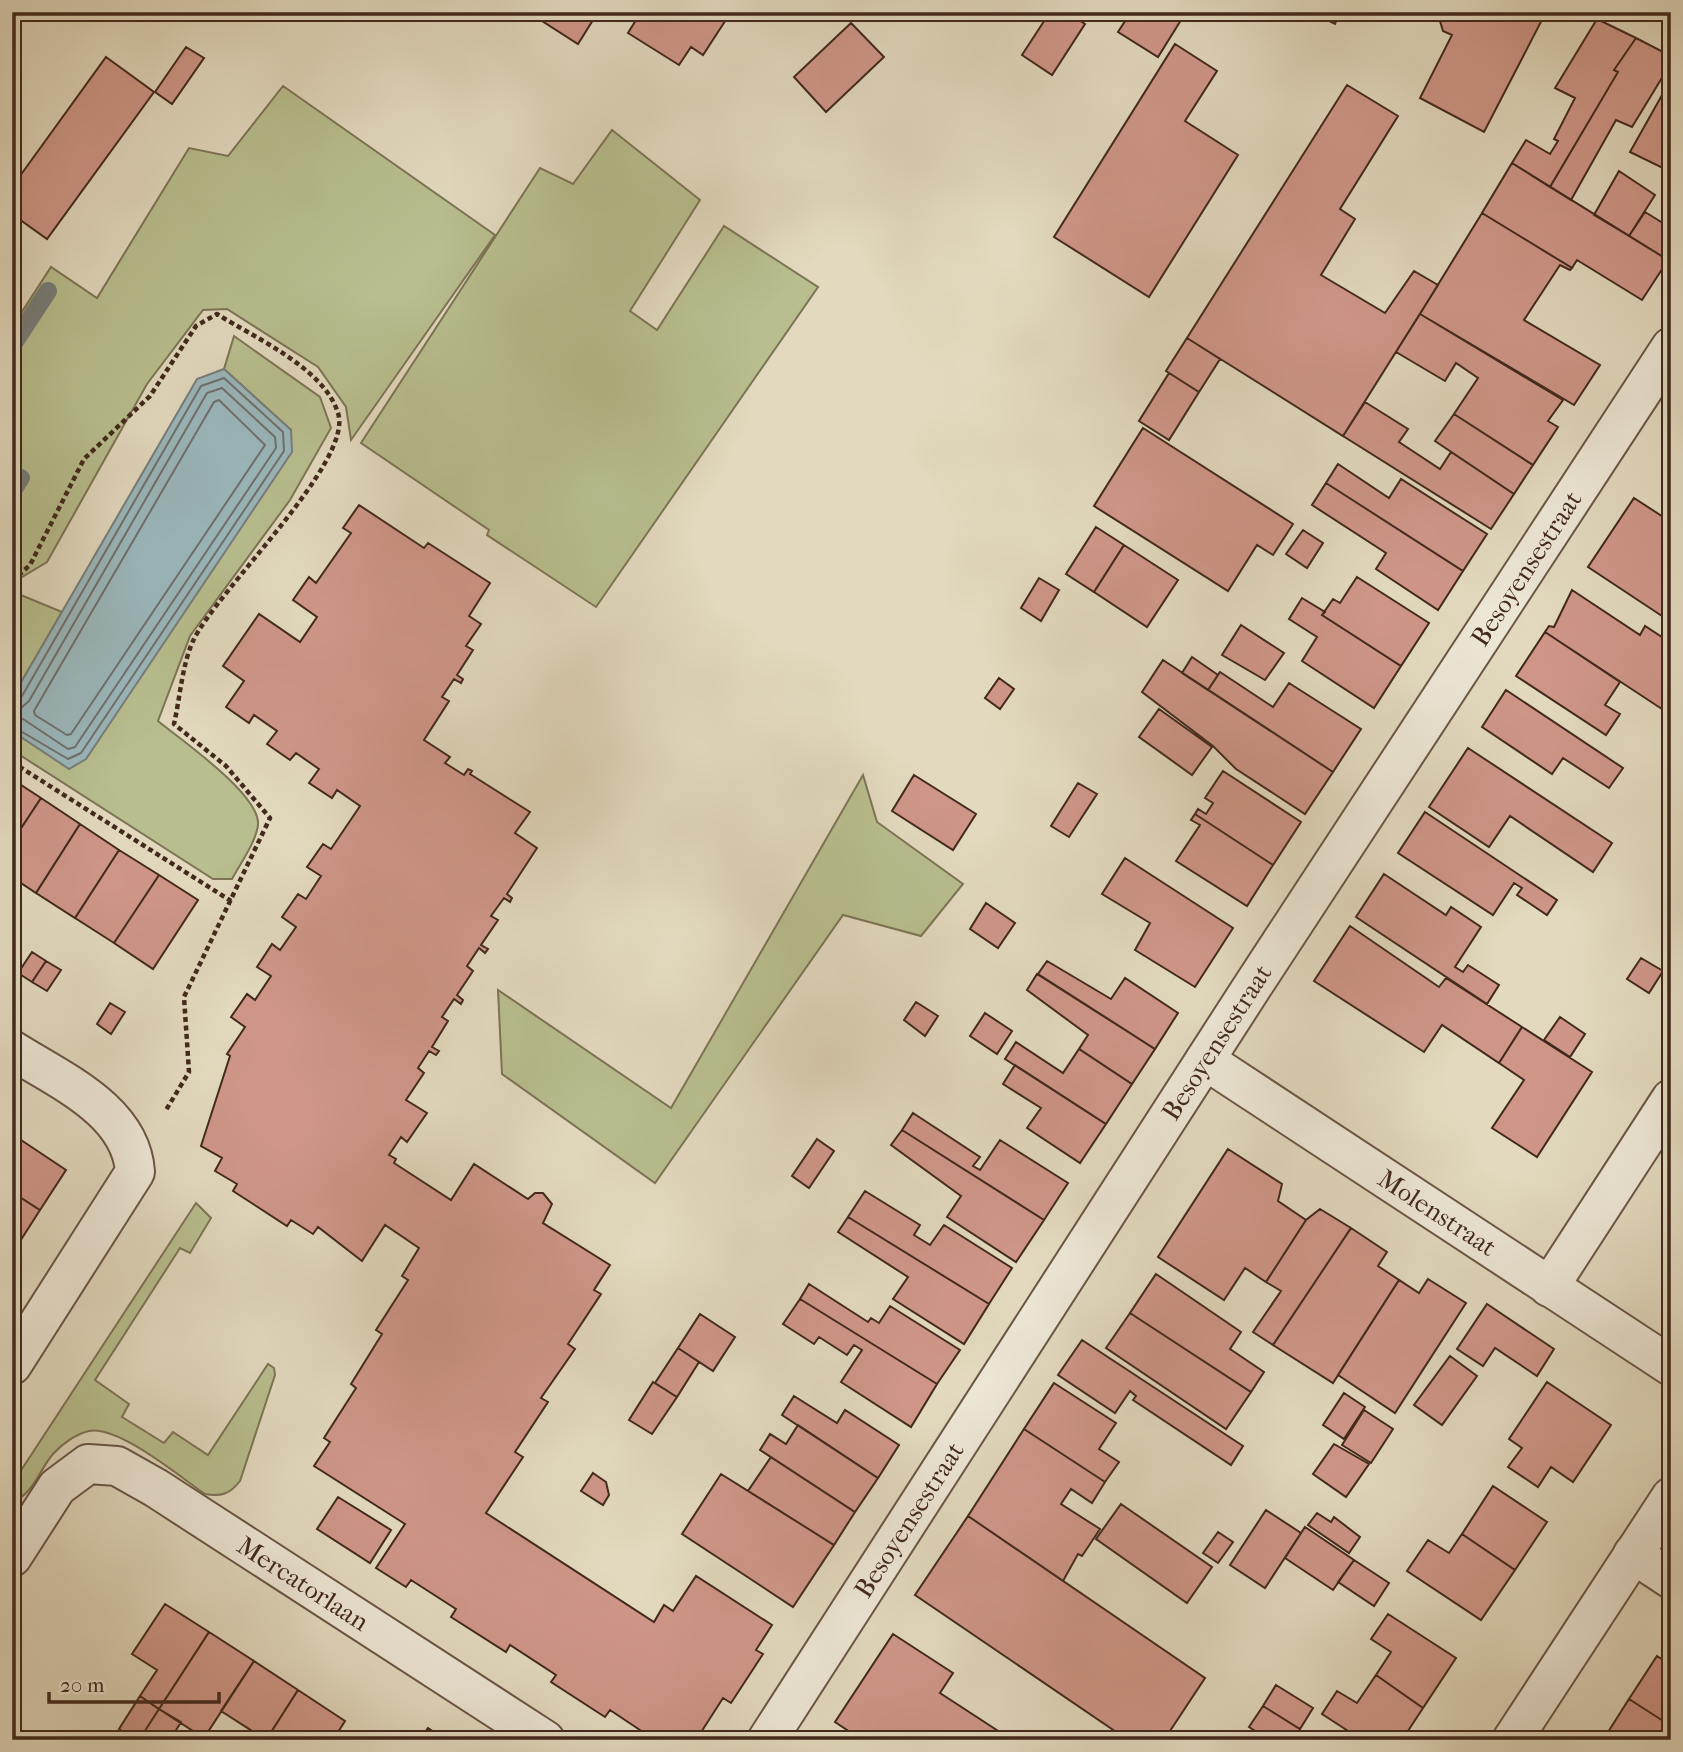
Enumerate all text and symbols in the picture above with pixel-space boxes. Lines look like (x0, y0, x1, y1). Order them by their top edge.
street label: Besoyensestraat (1464, 485, 1588, 652)
street label: Besoyensestraat (1155, 958, 1278, 1126)
street label: Molenstraat (1373, 1163, 1503, 1263)
street label: Besoyensestraat (847, 1436, 971, 1603)
street label: Mercatorlaan (232, 1529, 375, 1637)
scale bar (49, 1661, 219, 1705)
text: 20 m (60, 1673, 105, 1697)

